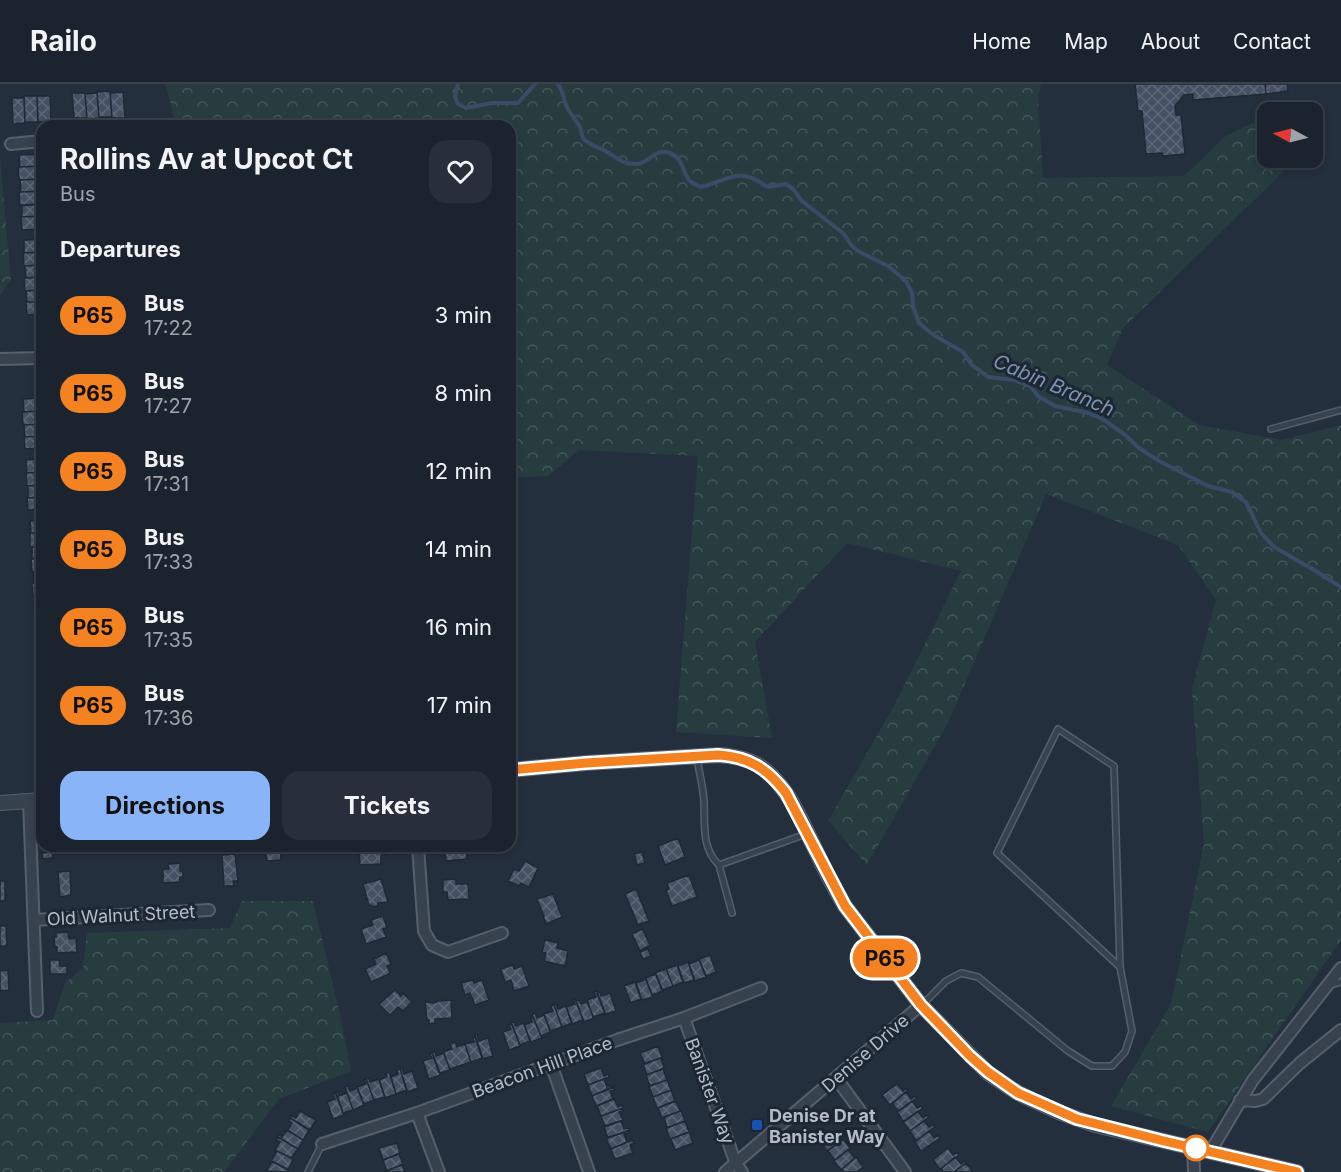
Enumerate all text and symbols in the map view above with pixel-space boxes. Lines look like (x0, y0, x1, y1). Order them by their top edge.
text: Railo (30, 24, 97, 58)
text: Home (972, 29, 1031, 54)
text: Map (1064, 29, 1108, 54)
text: About (1141, 29, 1200, 54)
text: Contact (1233, 29, 1311, 54)
north arrow (1257, 102, 1323, 168)
map controls (1257, 102, 1323, 168)
button: heart (429, 140, 492, 203)
text: Rollins Av at Upcot Ct (60, 142, 353, 176)
text: Bus (60, 182, 95, 206)
text: Departures (60, 236, 181, 262)
text: Bus (144, 290, 185, 316)
text: 3 min (435, 302, 492, 328)
text: P65 (73, 303, 113, 328)
text: 17:22 (144, 316, 193, 340)
water label: Cabin Branch (990, 349, 1118, 421)
text: Bus (144, 368, 185, 394)
text: 8 min (435, 380, 492, 406)
text: P65 (73, 381, 113, 406)
text: 17:27 (144, 394, 192, 418)
text: Bus (144, 446, 185, 472)
text: 12 min (426, 458, 492, 484)
text: P65 (73, 459, 113, 484)
text: 17:31 (144, 472, 189, 496)
text: Bus (144, 524, 185, 550)
text: 14 min (425, 536, 492, 562)
text: P65 (73, 537, 113, 562)
text: 17:33 (144, 550, 193, 574)
text: Bus (144, 602, 185, 628)
text: 16 min (426, 614, 492, 640)
text: P65 (73, 615, 113, 640)
text: 17:35 (144, 628, 193, 652)
text: Bus (144, 680, 185, 706)
text: 17 min (427, 692, 492, 718)
text: P65 (73, 693, 113, 718)
text: 17:36 (144, 706, 193, 730)
button: Directions (60, 771, 270, 840)
button: Tickets (282, 771, 492, 840)
street label: Old Walnut Street (46, 901, 196, 929)
line badge: P65 (850, 938, 920, 978)
text: P65 (865, 946, 905, 971)
street label: Denise Drive (817, 1010, 913, 1096)
street label: Beacon Hill Place (469, 1032, 615, 1102)
street label: Banister Way (681, 1035, 739, 1147)
place label: Denise Dr at Banister Way (769, 1105, 885, 1147)
marker: Denise Dr at Banister Way (750, 1118, 764, 1132)
unlabelled marker (1183, 1135, 1209, 1161)

